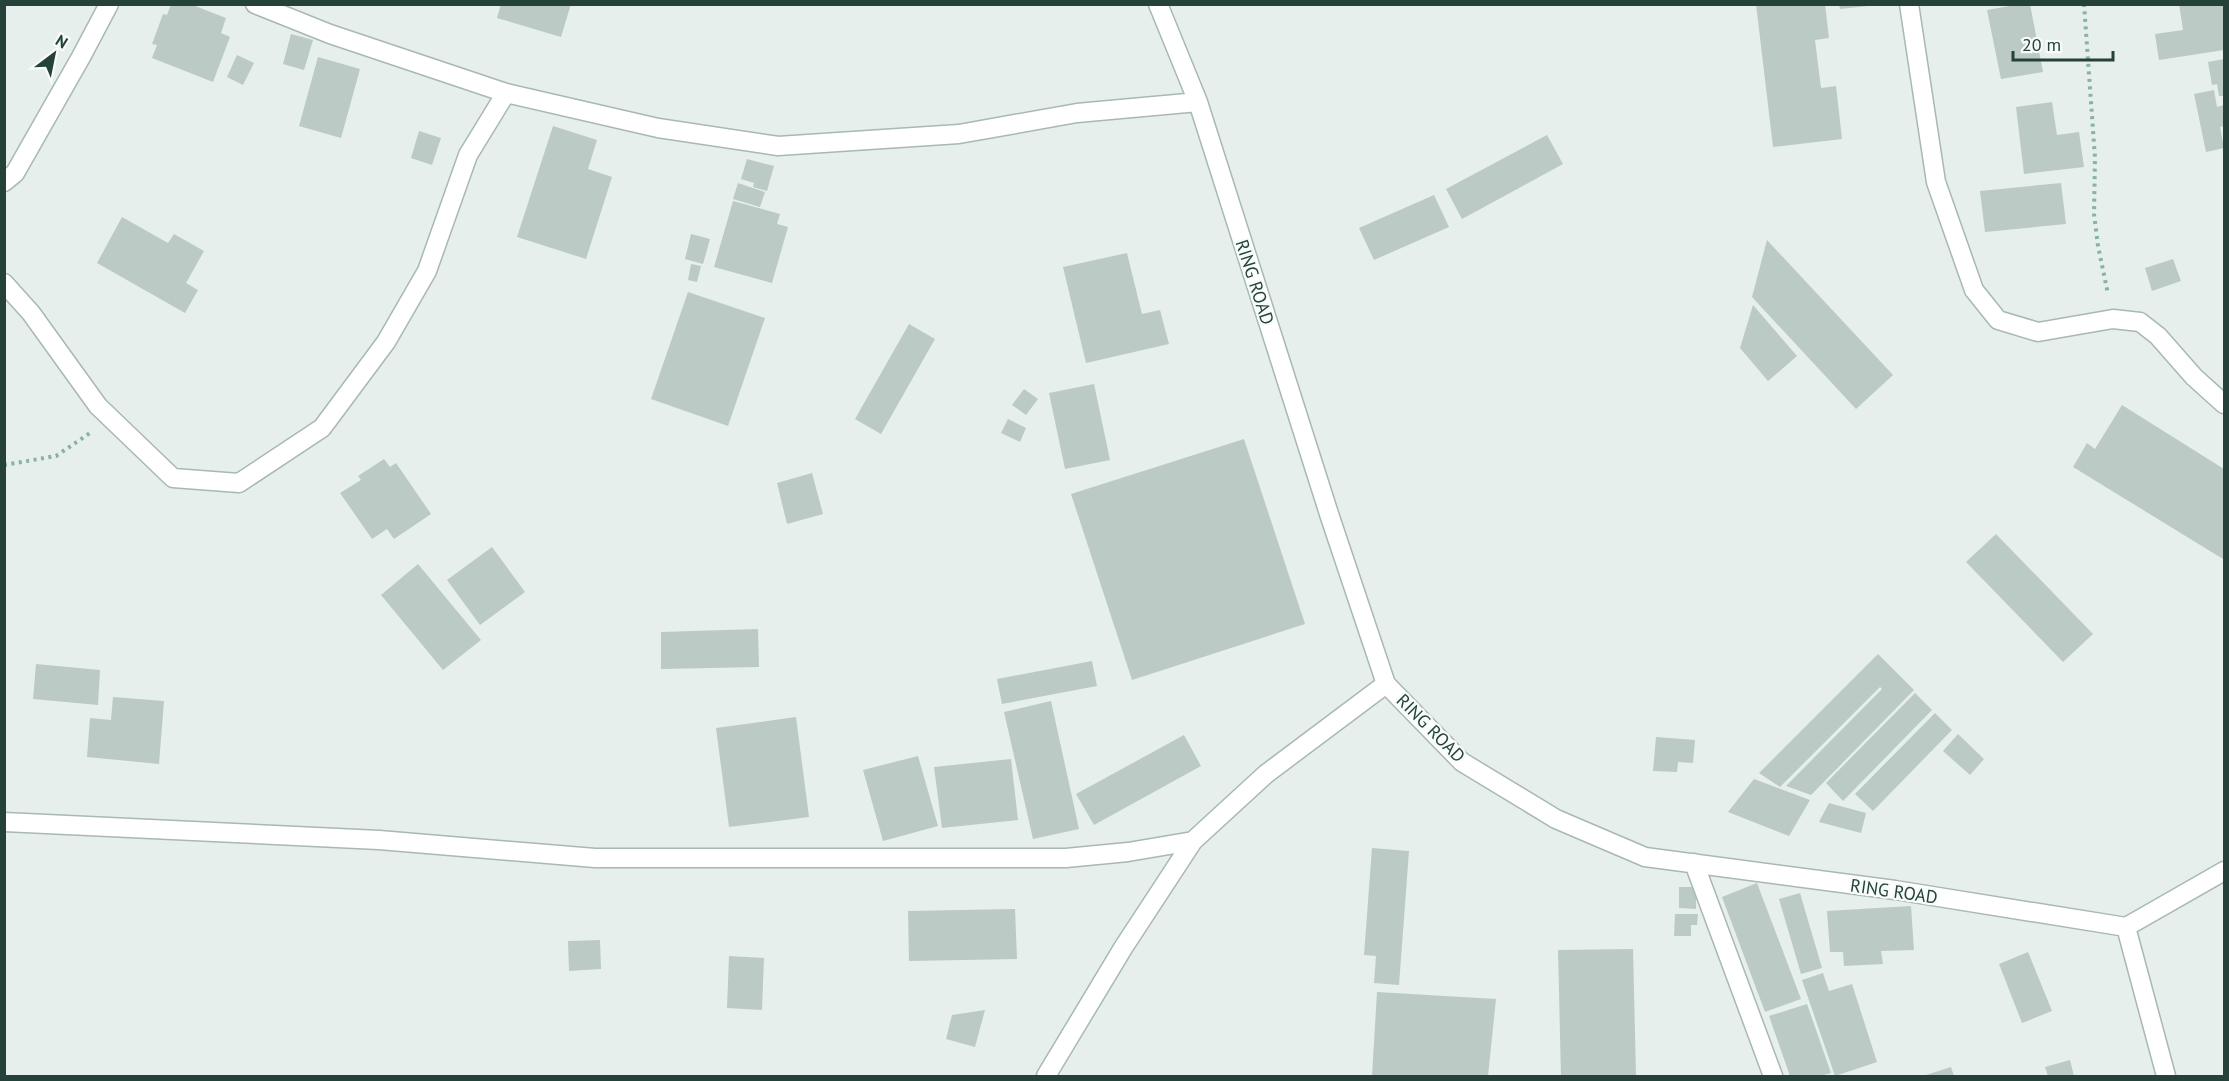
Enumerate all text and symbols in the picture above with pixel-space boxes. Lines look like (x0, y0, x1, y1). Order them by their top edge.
north arrow (24, 24, 84, 84)
scale bar (2013, 24, 2114, 62)
text: N (52, 30, 72, 53)
text: 20 m (2022, 33, 2061, 56)
street label: RING ROAD (1230, 237, 1280, 327)
street label: RING ROAD (1392, 689, 1470, 767)
street label: RING ROAD (1849, 873, 1939, 909)

